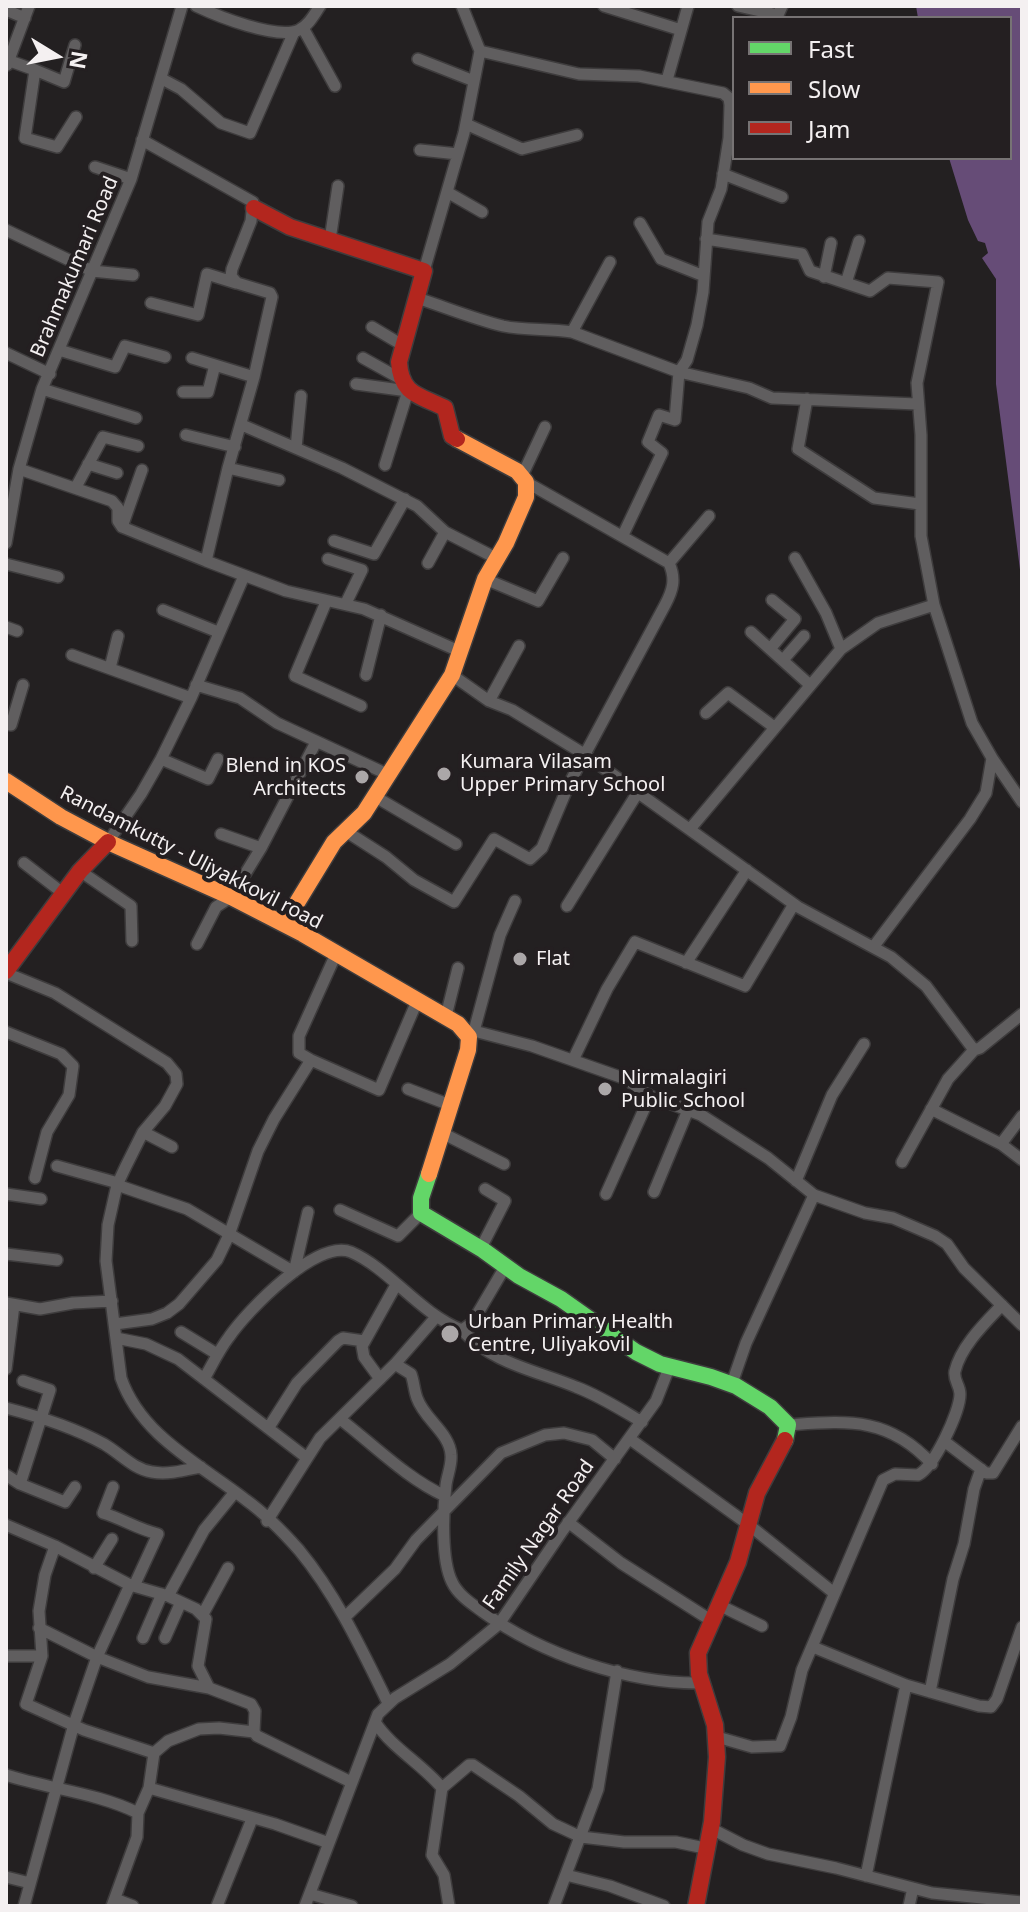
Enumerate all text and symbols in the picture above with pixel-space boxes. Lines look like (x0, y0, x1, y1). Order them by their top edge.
north arrow (16, 16, 96, 96)
legend (732, 16, 1012, 160)
text: Fast (808, 32, 854, 65)
text: N (63, 49, 96, 72)
text: Slow (808, 72, 860, 105)
text: Jam (808, 112, 850, 145)
street label: Brahmakumari Road (26, 173, 124, 361)
place label: Kumara Vilasam Upper Primary School (460, 750, 665, 797)
place label: Blend in KOS Architects (225, 754, 346, 801)
marker: Kumara Vilasam Upper Primary School (435, 765, 453, 783)
marker: Blend in KOS Architects (353, 768, 371, 786)
street label: Randamkutty - Uliyakkovil road (56, 781, 326, 935)
place label: Flat (536, 947, 570, 971)
marker: Flat (511, 950, 529, 968)
place label: Nirmalagiri Public School (621, 1066, 745, 1113)
marker: Nirmalagiri Public School (596, 1080, 614, 1098)
place label: Urban Primary Health Centre, Uliyakovil (468, 1310, 673, 1357)
marker: Urban Primary Health Centre, Uliyakovil (439, 1323, 461, 1345)
street label: Family Nagar Road (478, 1455, 600, 1615)

